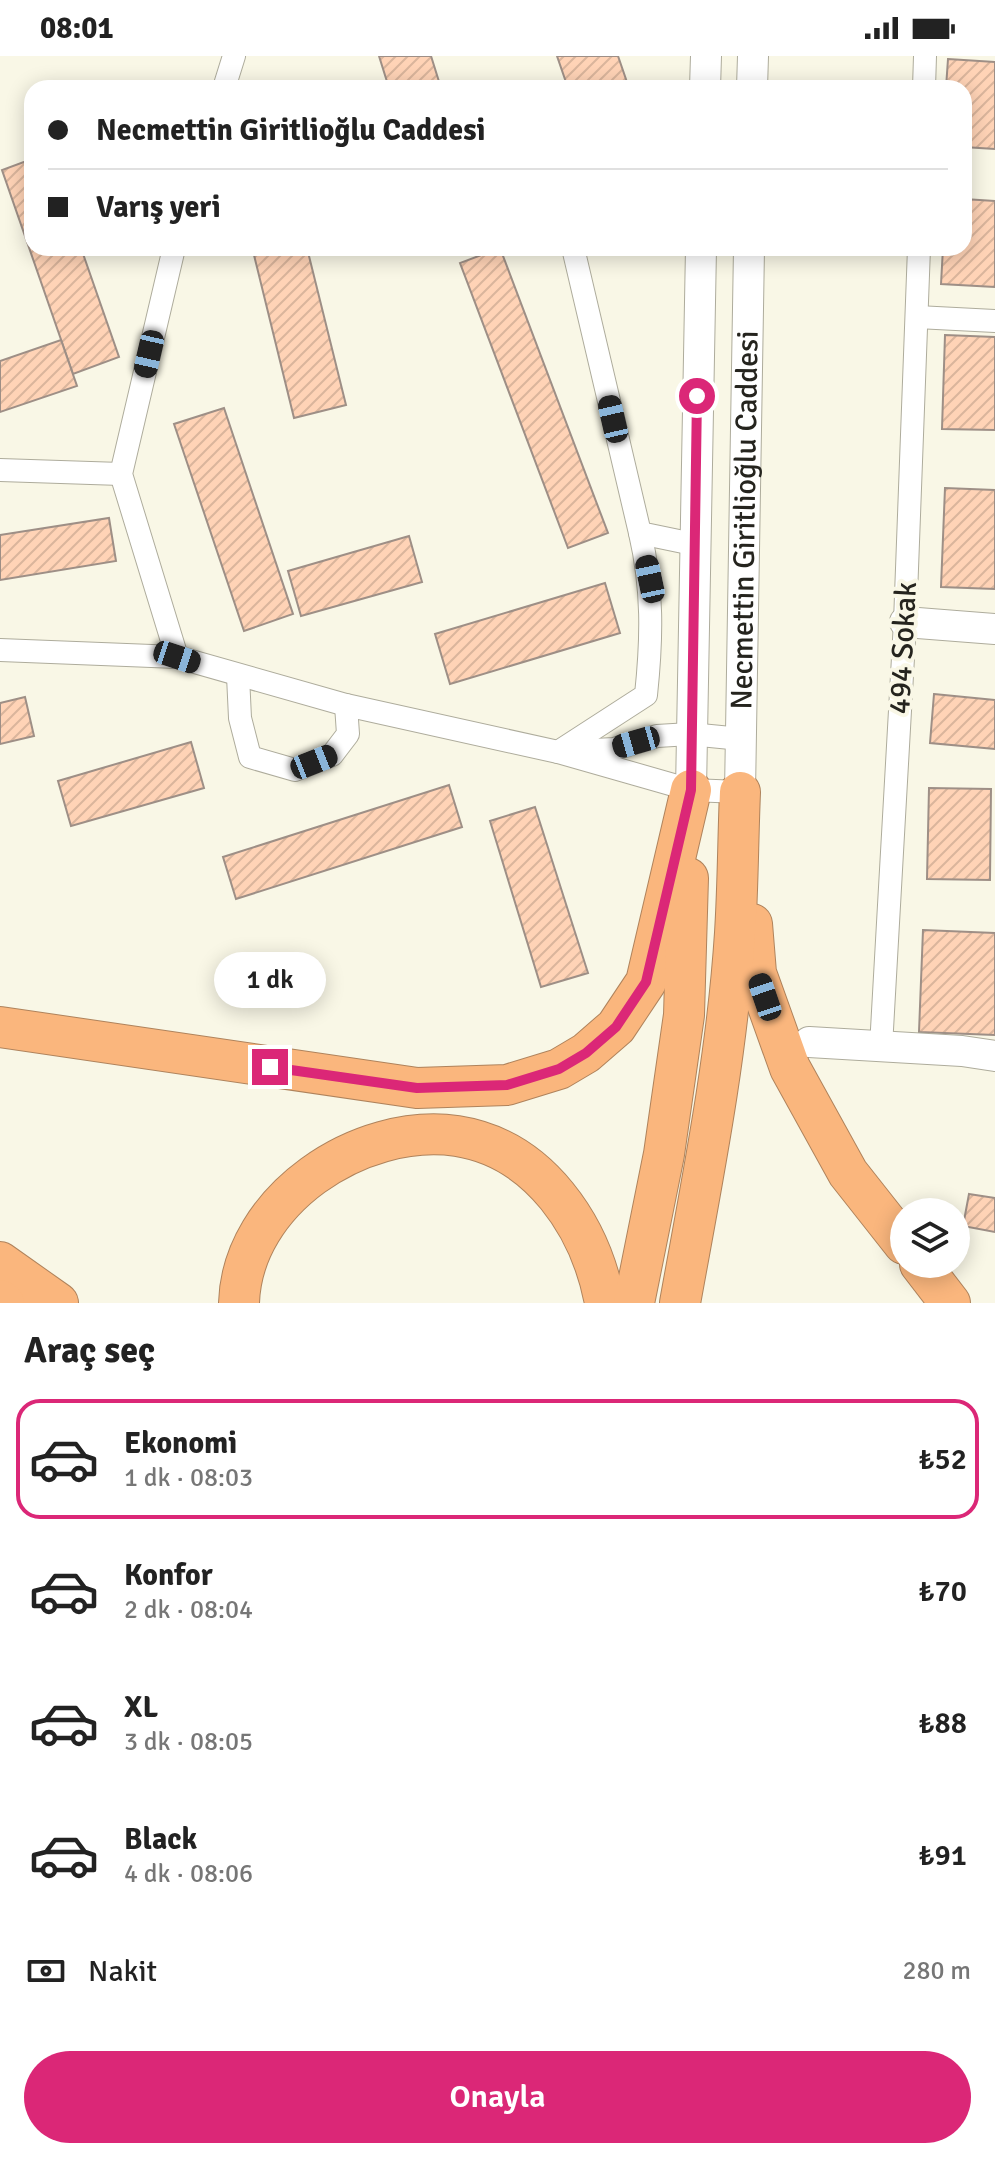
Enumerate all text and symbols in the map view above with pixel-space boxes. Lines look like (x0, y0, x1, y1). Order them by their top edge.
text: 08:01 (40, 10, 114, 47)
text: Necmettin Giritlioğlu Caddesi (96, 112, 486, 149)
text: Varış yeri (96, 189, 221, 226)
car (132, 328, 166, 380)
street label: Necmettin Giritlioğlu Caddesi (723, 330, 766, 710)
route start (679, 378, 715, 414)
car (596, 393, 630, 445)
car (633, 553, 667, 605)
street label: 494 Sokak (881, 581, 925, 715)
car (150, 638, 204, 676)
car (610, 724, 662, 760)
car (287, 742, 341, 782)
callout: 1 dk (214, 951, 326, 1007)
text: 1 dk (247, 964, 293, 996)
car (746, 970, 784, 1024)
route end (252, 1049, 288, 1085)
map controls (890, 1198, 970, 1278)
button: layers (890, 1198, 970, 1278)
text: Araç seç (24, 1328, 155, 1373)
icon: car (28, 1423, 100, 1495)
text: Ekonomi (124, 1425, 237, 1462)
text: ₺52 (918, 1441, 967, 1478)
text: 1 dk · 08:03 (124, 1462, 253, 1494)
icon: car (28, 1555, 100, 1627)
text: Konfor (124, 1557, 213, 1594)
text: ₺70 (918, 1573, 967, 1610)
text: 2 dk · 08:04 (124, 1594, 253, 1626)
icon: car (28, 1687, 100, 1759)
text: XL (124, 1689, 158, 1726)
text: ₺88 (918, 1705, 967, 1742)
text: 3 dk · 08:05 (124, 1726, 253, 1758)
icon: car (28, 1819, 100, 1891)
text: Black (124, 1821, 197, 1858)
text: ₺91 (918, 1837, 967, 1874)
text: 4 dk · 08:06 (124, 1858, 253, 1890)
icon: cash (24, 1949, 68, 1993)
text: Nakit (88, 1953, 157, 1990)
text: 280 m (902, 1955, 971, 1987)
button: Onayla (24, 2051, 971, 2143)

